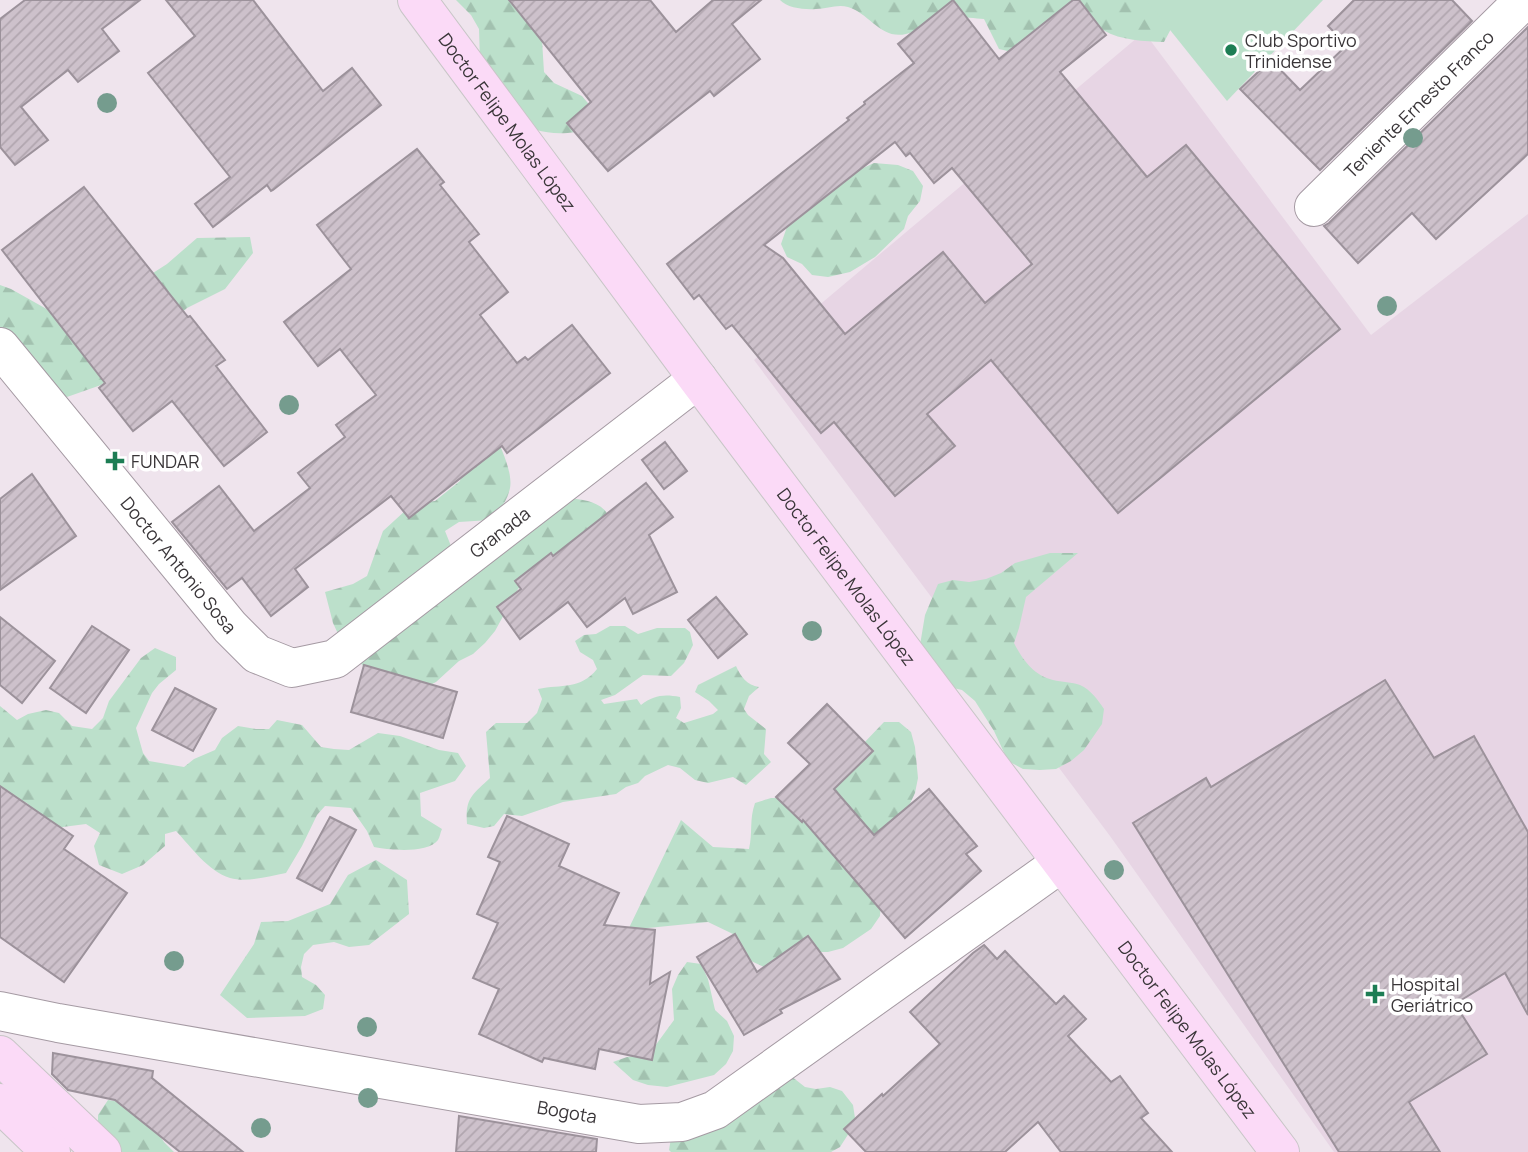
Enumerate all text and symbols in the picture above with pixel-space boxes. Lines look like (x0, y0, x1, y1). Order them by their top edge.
street label: Teniente Ernesto Franco (1339, 25, 1499, 183)
street label: Doctor Felipe Molas López (433, 28, 582, 216)
place label: Club Sportivo Trinidense (1245, 28, 1357, 73)
marker: Club Sportivo Trinidense (1223, 42, 1239, 58)
place label: FUNDAR (131, 449, 200, 473)
marker: FUNDAR (105, 451, 125, 471)
street label: Doctor Felipe Molas López (772, 483, 921, 670)
street label: Doctor Antonio Sosa (116, 492, 242, 638)
street label: Granada (464, 501, 535, 563)
street label: Doctor Felipe Molas López (1113, 936, 1262, 1123)
place label: Hospital Geriátrico (1391, 972, 1473, 1017)
marker: Hospital Geriátrico (1365, 984, 1385, 1004)
street label: Bogota (535, 1095, 599, 1128)

